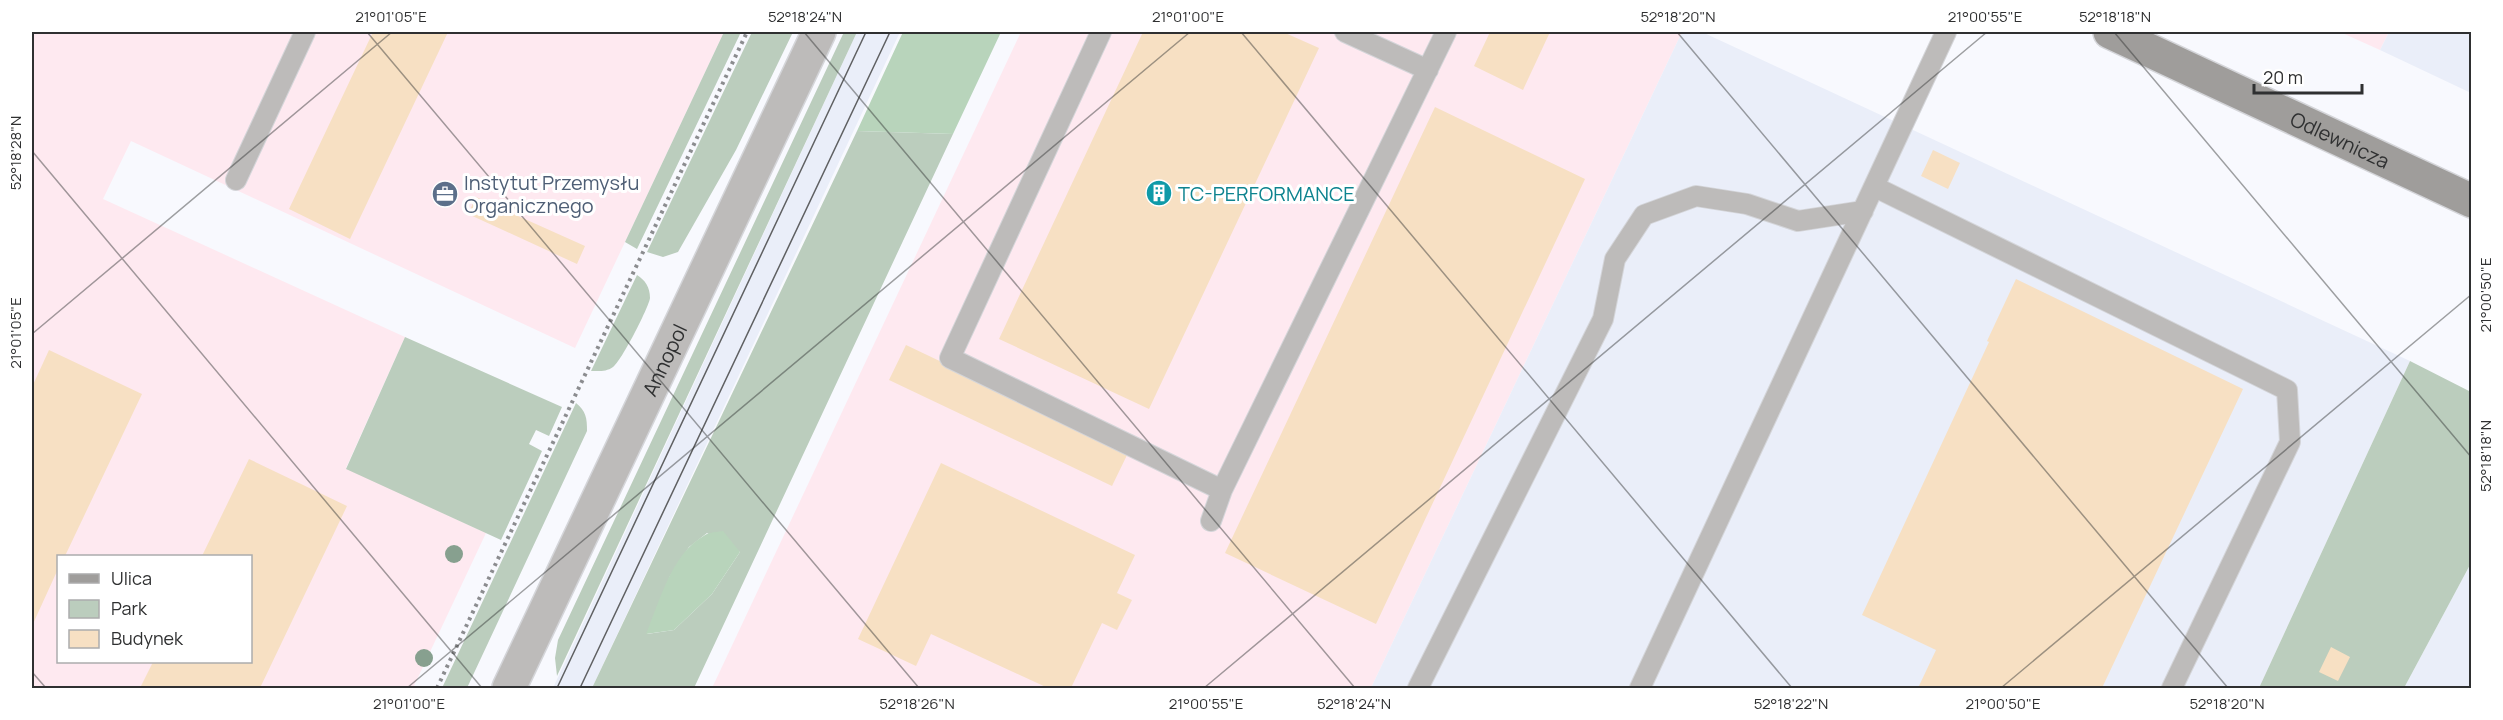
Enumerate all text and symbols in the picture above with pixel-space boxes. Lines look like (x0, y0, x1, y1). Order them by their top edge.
text: 21°01'05"E (355, 6, 427, 27)
text: 52°18'24"N (768, 6, 842, 27)
text: 21°01'00"E (1152, 6, 1224, 27)
text: 52°18'20"N (1640, 6, 1716, 27)
text: 21°00'55"E (1948, 6, 2022, 27)
text: 52°18'18"N (2079, 6, 2151, 27)
scale bar (2254, 57, 2362, 95)
text: 20 m (2263, 65, 2303, 89)
street label: Odlewnicza (2286, 105, 2394, 174)
text: 52°18'28"N (5, 116, 26, 190)
place label: Instytut Przemysłu Organicznego (464, 169, 640, 219)
building icon: TC-PERFORMANCE (1144, 178, 1174, 208)
office icon: Instytut Przemysłu Organicznego (430, 179, 460, 209)
place label: TC-PERFORMANCE (1178, 180, 1355, 207)
text: 21°00'50"E (2475, 258, 2496, 332)
text: 21°01'05"E (5, 297, 26, 369)
street label: Annopol (636, 319, 693, 400)
text: 52°18'18"N (2475, 420, 2496, 492)
legend (57, 555, 252, 663)
text: Ulica (111, 566, 152, 590)
text: Park (111, 596, 148, 620)
text: Budynek (111, 626, 184, 650)
text: 21°01'00"E (373, 693, 445, 714)
text: 52°18'26"N (879, 693, 955, 714)
text: 21°00'55"E (1169, 693, 1243, 714)
text: 52°18'24"N (1317, 693, 1391, 714)
text: 52°18'22"N (1754, 693, 1828, 714)
text: 21°00'50"E (1966, 693, 2040, 714)
text: 52°18'20"N (2189, 693, 2265, 714)

